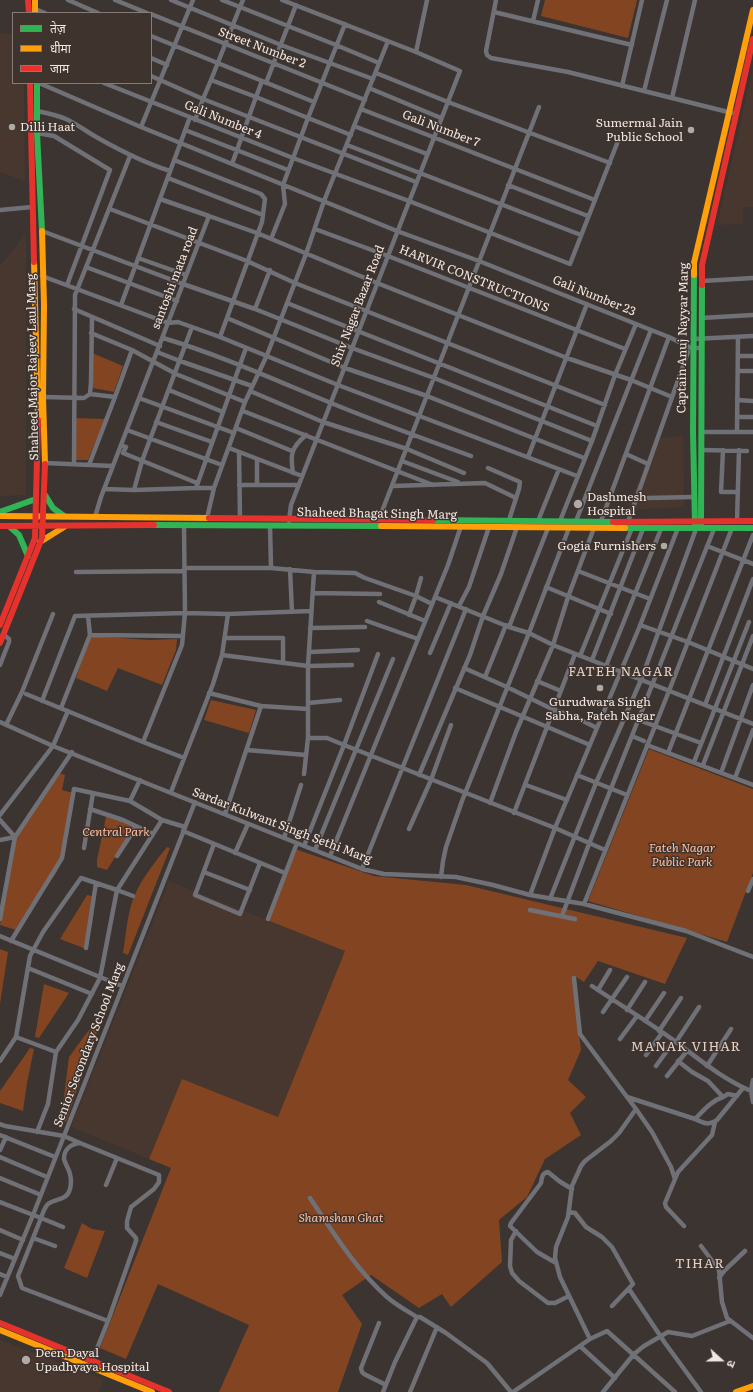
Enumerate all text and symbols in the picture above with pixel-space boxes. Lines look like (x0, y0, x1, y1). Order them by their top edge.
legend (12, 12, 152, 84)
text: तेज़ (50, 19, 66, 37)
street label: Street Number 2 (216, 25, 308, 71)
text: धीमा (50, 39, 71, 57)
text: जाम (50, 59, 69, 77)
street label: Gali Number 4 (182, 98, 264, 142)
street label: Gali Number 7 (400, 108, 482, 150)
place label: Sumermal Jain Public School (596, 116, 683, 144)
place label: Dilli Haat (20, 120, 75, 134)
marker: Dilli Haat (7, 122, 17, 132)
marker: Sumermal Jain Public School (686, 125, 696, 135)
street label: santoshi mata road (149, 225, 201, 331)
street label: HARVIR CONSTRUCTIONS (397, 242, 551, 316)
street label: Shiv Nagar Bazar Road (328, 243, 388, 369)
street label: Captain Anuj Nayyar Marg (674, 262, 692, 414)
street label: Shaheed Major Rajeev Laul Marg (24, 273, 42, 461)
street label: Gali Number 23 (550, 273, 638, 319)
place label: Dashmesh Hospital (587, 490, 647, 518)
marker: Dashmesh Hospital (572, 498, 584, 510)
street label: Shaheed Bhagat Singh Marg (297, 505, 457, 523)
place label: Gogia Furnishers (558, 539, 656, 553)
marker: Gogia Furnishers (659, 541, 669, 551)
district label: FATEH NAGAR (568, 664, 674, 680)
marker: Gurudwara Singh Sabha, Fateh Nagar (595, 683, 605, 693)
place label: Gurudwara Singh Sabha, Fateh Nagar (545, 695, 655, 723)
street label: Sardar Kulwant Singh Sethi Marg (190, 785, 374, 867)
park label: Central Park (82, 825, 150, 839)
park label: Fateh Nagar Public Park (649, 841, 715, 869)
street label: Senior Secondary School Marg (51, 961, 127, 1129)
district label: MANAK VIHAR (631, 1039, 741, 1055)
park label: Shamshan Ghat (299, 1211, 383, 1225)
district label: TIHAR (675, 1256, 725, 1272)
north arrow (701, 1340, 741, 1380)
place label: Deen Dayal Upadhyaya Hospital (35, 1346, 150, 1374)
marker: Deen Dayal Upadhyaya Hospital (20, 1354, 32, 1366)
text: उ (724, 1358, 741, 1370)

